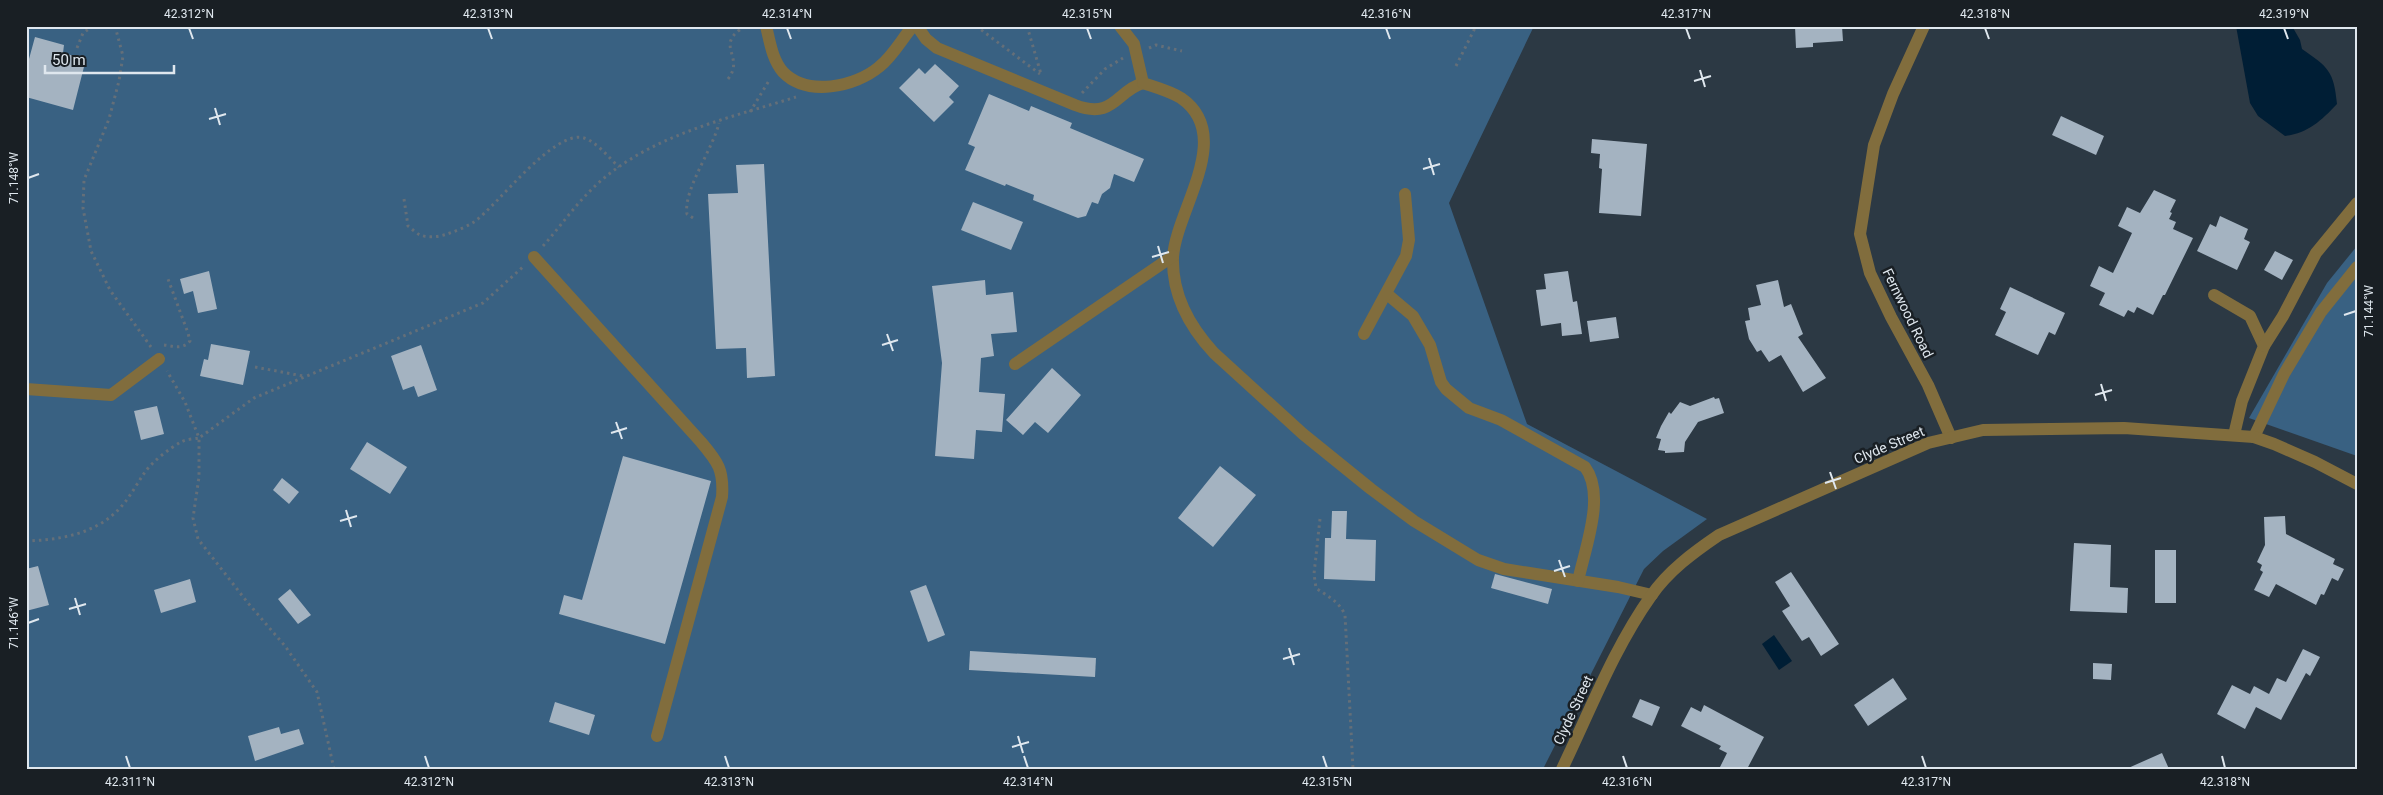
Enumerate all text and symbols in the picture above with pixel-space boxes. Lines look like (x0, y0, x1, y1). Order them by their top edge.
text: 42.312°N (164, 7, 214, 21)
text: 42.313°N (463, 7, 513, 21)
text: 42.314°N (762, 7, 812, 21)
text: 42.315°N (1062, 7, 1112, 21)
text: 42.316°N (1361, 7, 1411, 21)
text: 42.317°N (1661, 7, 1711, 21)
text: 42.318°N (1960, 7, 2010, 21)
text: 42.319°N (2259, 7, 2309, 21)
scale bar (45, 42, 174, 74)
text: 50 m (52, 51, 86, 69)
text: 71.148°W (7, 152, 21, 204)
street label: Fernwood Road (1879, 266, 1937, 360)
text: 71.144°W (2362, 285, 2376, 337)
street label: Clyde Street (1851, 423, 1927, 467)
text: 71.146°W (7, 597, 21, 649)
street label: Clyde Street (1550, 672, 1596, 747)
text: 42.311°N (105, 775, 155, 789)
text: 42.312°N (404, 775, 454, 789)
text: 42.313°N (704, 775, 754, 789)
text: 42.314°N (1003, 775, 1053, 789)
text: 42.315°N (1302, 775, 1352, 789)
text: 42.316°N (1602, 775, 1652, 789)
text: 42.317°N (1901, 775, 1951, 789)
text: 42.318°N (2200, 775, 2250, 789)

